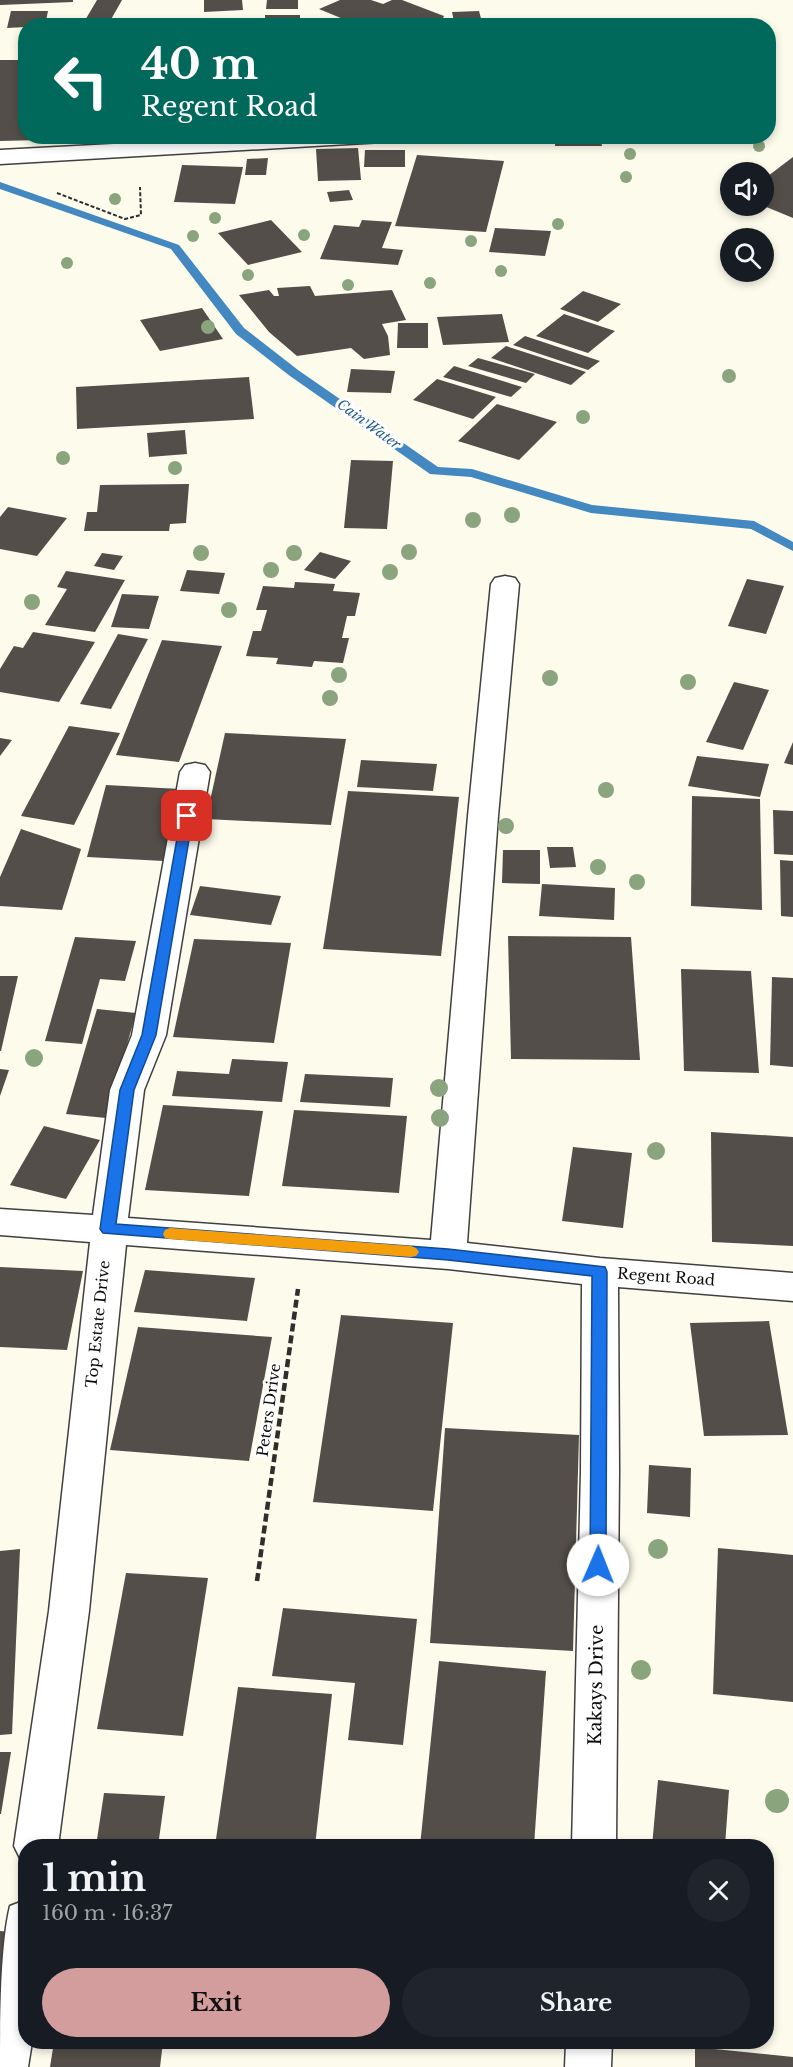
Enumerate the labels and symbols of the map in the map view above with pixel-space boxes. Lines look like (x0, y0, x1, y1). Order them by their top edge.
water label: Cain Water (334, 395, 405, 453)
pin (161, 790, 212, 841)
street label: Top Estate Drive (81, 1259, 114, 1388)
street label: Regent Road (616, 1264, 716, 1289)
street label: Peters Drive (253, 1362, 284, 1458)
position arrow (566, 1533, 630, 1597)
street label: Kakays Drive (584, 1624, 608, 1746)

